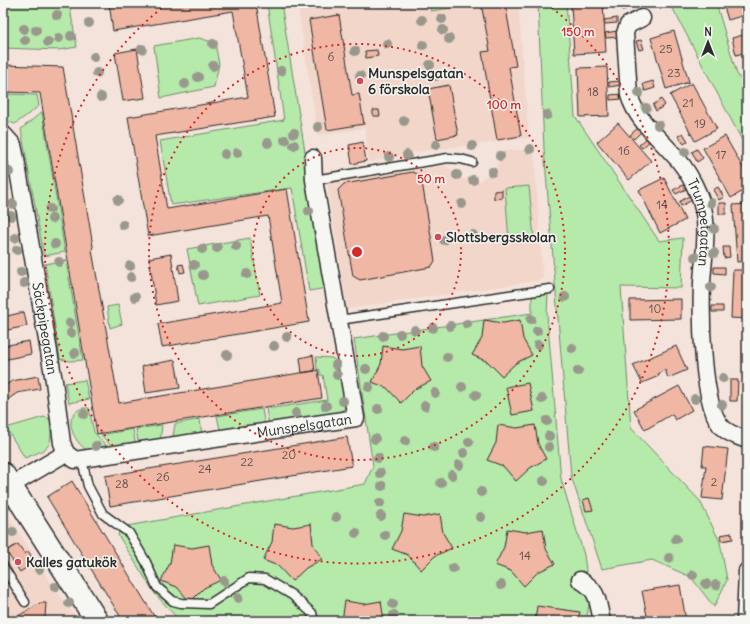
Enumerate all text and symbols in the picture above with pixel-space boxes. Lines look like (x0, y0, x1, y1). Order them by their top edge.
north arrow (688, 22, 728, 62)
text: 150 m (562, 24, 595, 39)
text: N (704, 25, 712, 39)
house number: 25 (659, 41, 673, 56)
house number: 6 (328, 49, 335, 64)
place label: Munspelsgatan 6 förskola (368, 64, 464, 98)
house number: 23 (667, 65, 681, 80)
marker: Munspelsgatan 6 förskola (355, 76, 365, 86)
house number: 18 (587, 84, 599, 99)
house number: 21 (682, 95, 694, 110)
text: 100 m (487, 97, 521, 112)
house number: 19 (694, 116, 706, 131)
house number: 16 (618, 143, 630, 158)
house number: 17 (716, 147, 726, 162)
text: 50 m (417, 171, 446, 186)
street label: Trumpetgatan (684, 175, 715, 267)
house number: 14 (656, 197, 668, 212)
place label: Slottsbergsskolan (446, 228, 556, 246)
marker: Slottsbergsskolan (433, 232, 443, 242)
centre of rings (350, 245, 364, 259)
street label: Säckpipegatan (28, 281, 62, 376)
house number: 10 (649, 301, 661, 316)
street label: Munspelsgatan (256, 410, 353, 442)
house number: 20 (282, 447, 296, 462)
house number: 22 (240, 454, 254, 469)
house number: 24 (198, 461, 212, 476)
house number: 26 (156, 469, 170, 484)
house number: 2 (711, 474, 718, 489)
house number: 28 (115, 476, 129, 491)
house number: 14 (519, 548, 531, 563)
place label: Kalles gatukök (26, 553, 117, 571)
marker: Kalles gatukök (13, 557, 23, 567)

